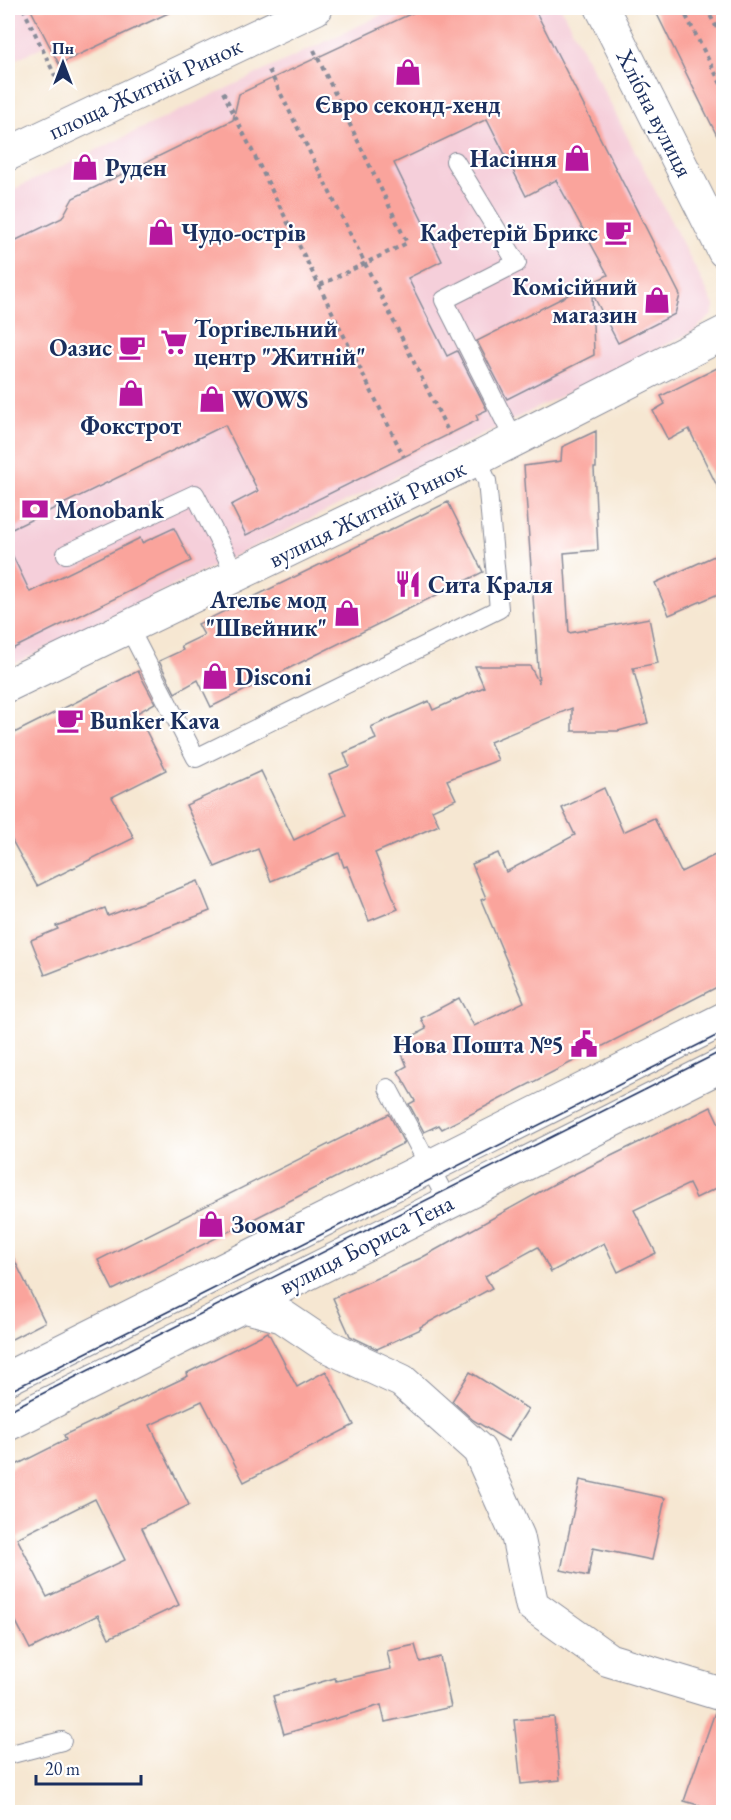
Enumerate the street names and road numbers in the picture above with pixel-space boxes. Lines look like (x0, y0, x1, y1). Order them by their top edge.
street label: площа Житній Ринок (43, 29, 247, 146)
street label: Хлібна вулиця (609, 43, 701, 182)
street label: вулиця Житній Ринок (263, 452, 471, 574)
street label: вулиця Бориса Тена (274, 1186, 459, 1301)

